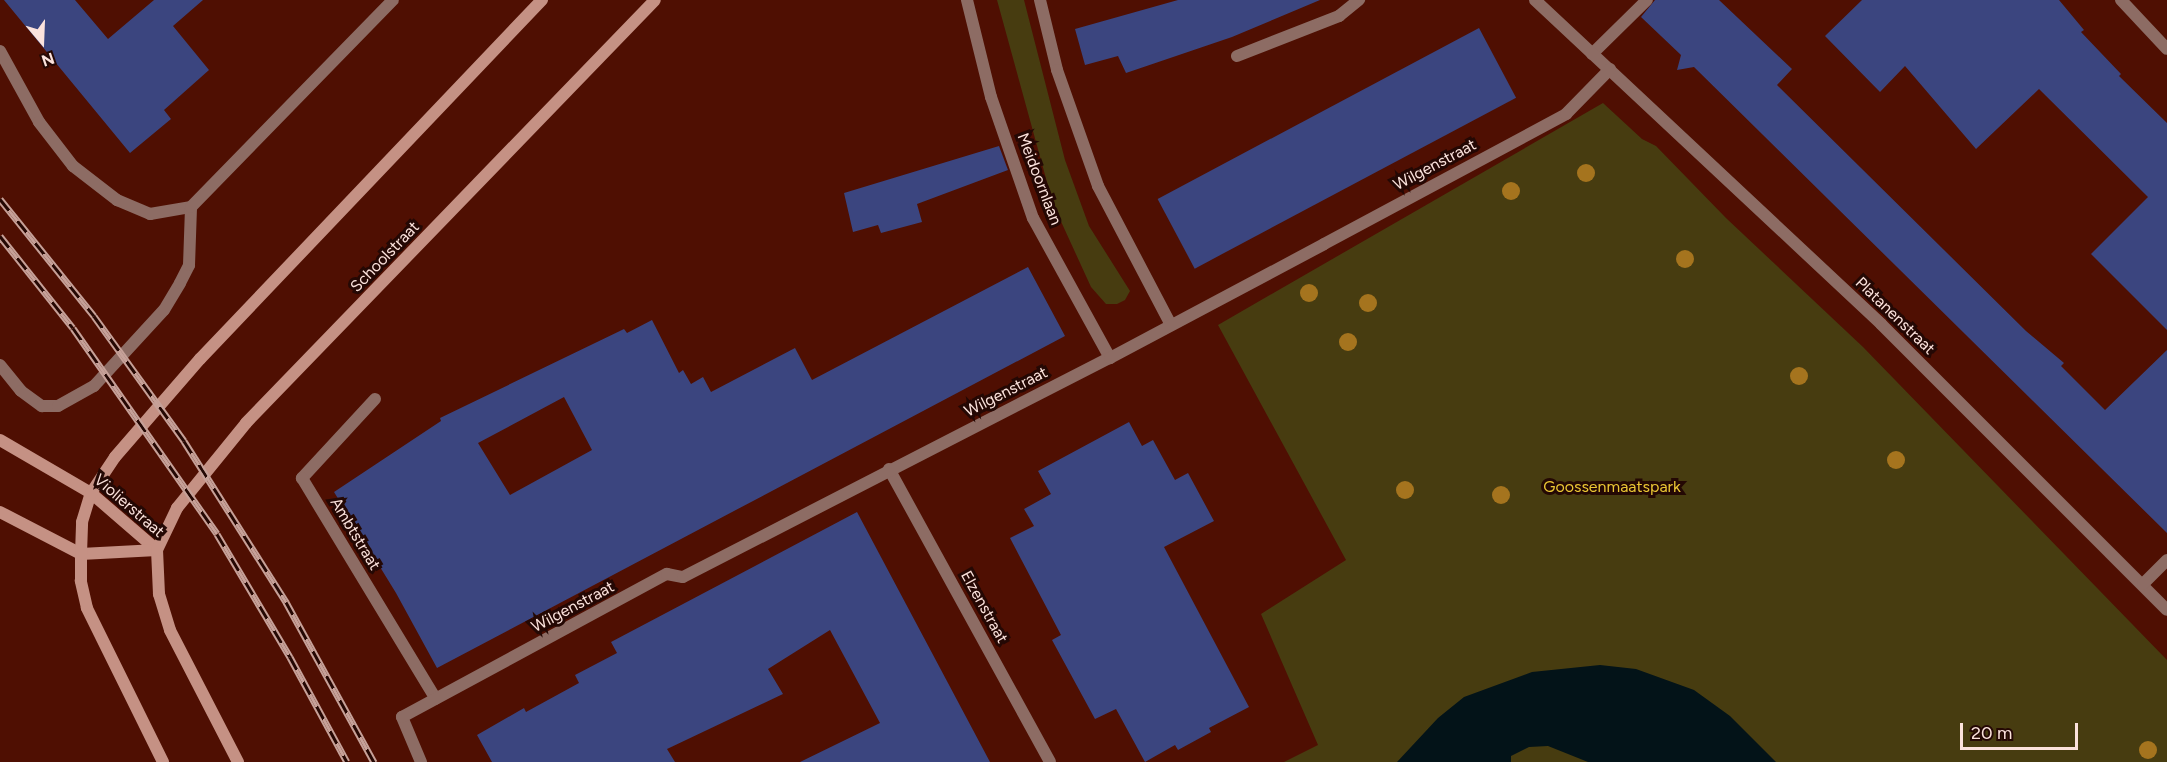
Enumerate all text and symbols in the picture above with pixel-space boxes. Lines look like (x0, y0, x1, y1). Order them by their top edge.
north arrow (12, 12, 72, 72)
text: N (39, 48, 57, 70)
street label: Meidoornlaan (1013, 130, 1065, 228)
street label: Wilgenstraat (1390, 135, 1480, 195)
street label: Schoolstraat (347, 218, 423, 296)
street label: Platanenstraat (1851, 273, 1939, 359)
street label: Wilgenstraat (961, 363, 1051, 421)
street label: Violierstraat (90, 470, 168, 542)
park label: Goossenmaatspark (1543, 477, 1681, 497)
street label: Ambtstraat (326, 494, 384, 574)
street label: Elzenstraat (956, 567, 1012, 647)
street label: Wilgenstraat (528, 577, 618, 637)
scale bar (1963, 711, 2082, 749)
text: 20 m (1971, 722, 2012, 744)

